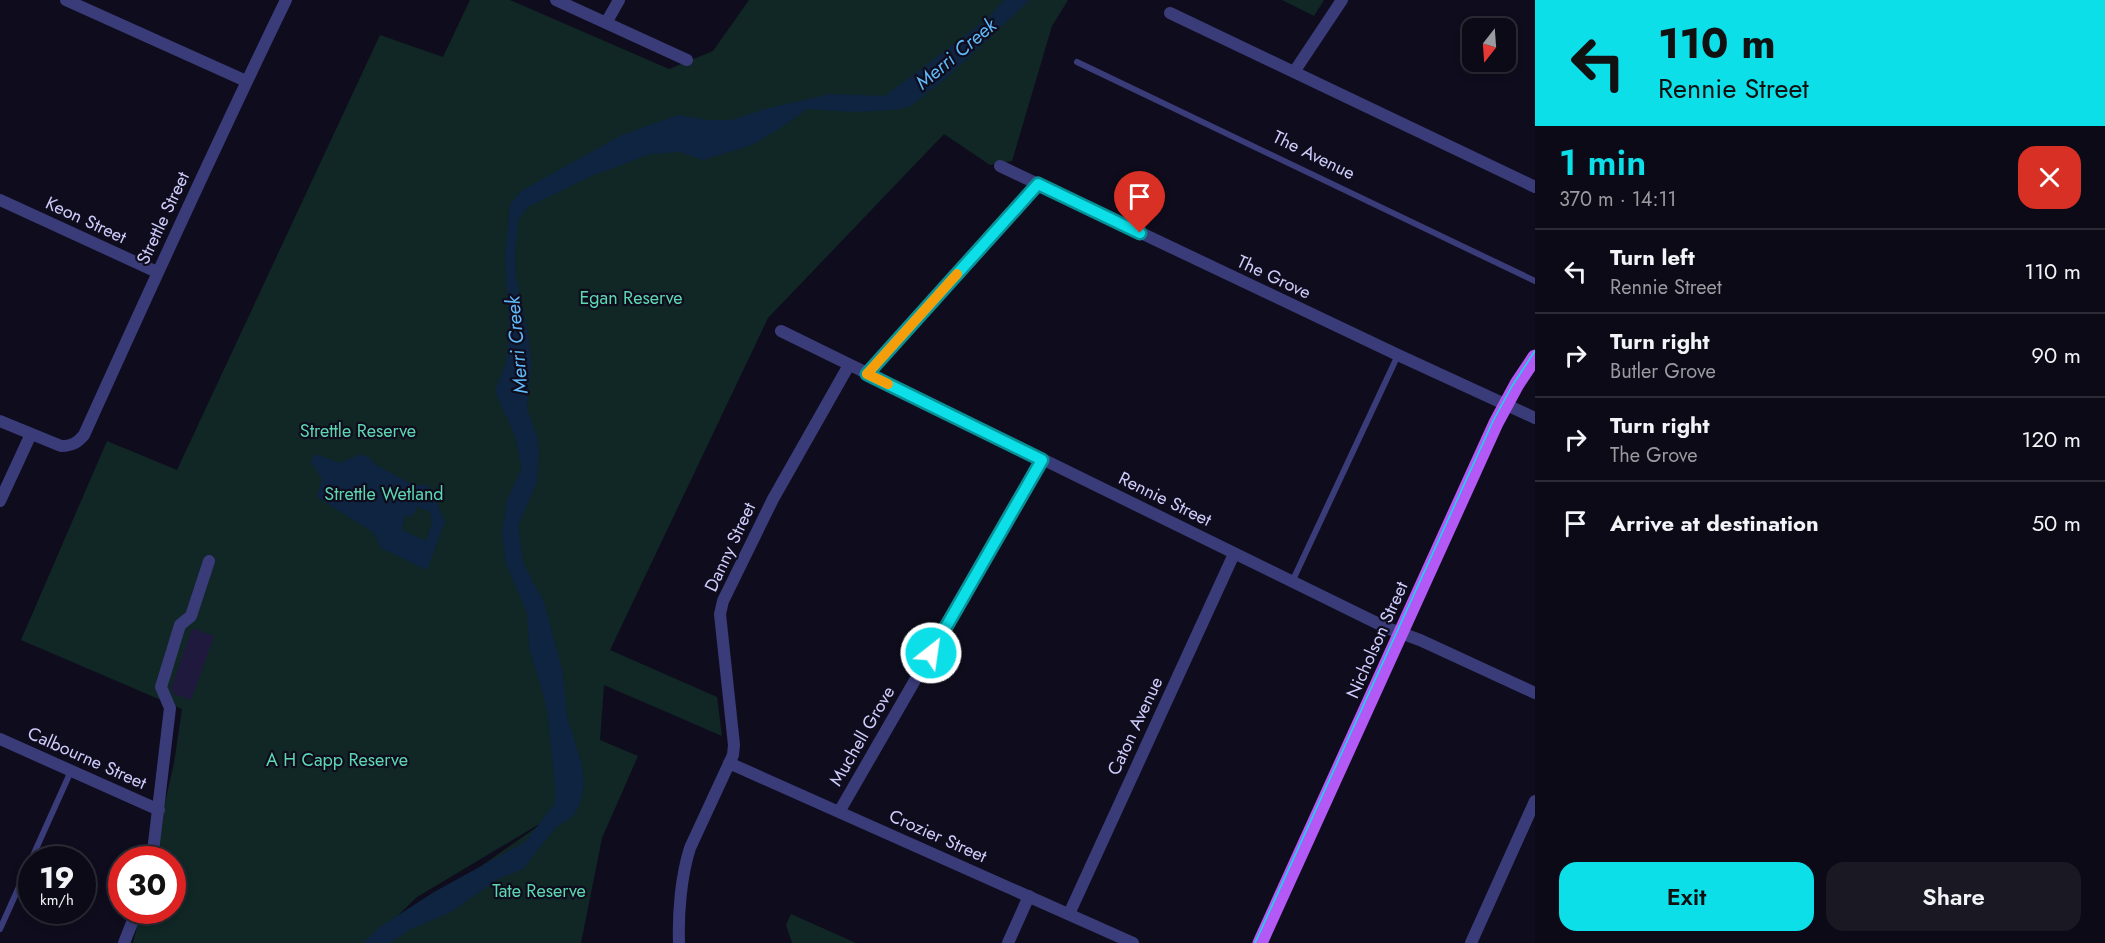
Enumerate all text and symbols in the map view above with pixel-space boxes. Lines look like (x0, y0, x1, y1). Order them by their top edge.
water label: Merri Creek (909, 10, 1004, 97)
text: 110 m (1658, 13, 1776, 74)
north arrow (1462, 18, 1516, 72)
map controls (1462, 18, 1516, 72)
icon: left (1559, 24, 1637, 102)
text: Rennie Street (1658, 69, 1809, 108)
street label: The Avenue (1269, 124, 1359, 186)
text: 1 min (1559, 136, 1646, 188)
button: close (2018, 146, 2081, 209)
street label: Strettle Street (130, 167, 196, 269)
pin (1114, 171, 1165, 233)
icon: arrive (1123, 180, 1156, 213)
text: 370 m · 14:11 (1559, 185, 1676, 214)
street label: Keon Street (41, 190, 131, 250)
text: Turn left (1610, 241, 1695, 273)
street label: The Grove (1233, 249, 1315, 305)
icon: left (1559, 255, 1592, 288)
text: 110 m (2024, 255, 2081, 287)
text: Rennie Street (1610, 273, 1722, 302)
park label: Egan Reserve (579, 285, 683, 311)
water label: Merri Creek (498, 293, 536, 395)
text: Turn right (1610, 325, 1710, 357)
icon: right (1559, 339, 1592, 372)
text: 90 m (2031, 339, 2081, 371)
text: Butler Grove (1610, 357, 1716, 386)
text: Turn right (1610, 409, 1710, 441)
park label: Strettle Reserve (300, 418, 416, 444)
icon: right (1559, 423, 1592, 456)
text: 120 m (2022, 423, 2081, 455)
text: The Grove (1610, 441, 1698, 470)
street label: Rennie Street (1114, 465, 1216, 533)
park label: Strettle Wetland (324, 481, 444, 507)
street label: Danny Street (698, 497, 762, 596)
icon: arrive (1559, 507, 1592, 540)
text: Arrive at destination (1610, 507, 1819, 539)
text: 50 m (2032, 507, 2081, 539)
street label: Nicholson Street (1340, 577, 1415, 703)
position arrow (899, 621, 963, 685)
street label: Caton Avenue (1101, 672, 1169, 780)
street label: Muchell Grove (823, 681, 901, 791)
street label: Calbourne Street (23, 720, 151, 796)
park label: A H Capp Reserve (266, 747, 408, 773)
street label: Crozier Street (885, 803, 992, 869)
speed limit sign: 30 (108, 846, 186, 924)
text: 19 (39, 856, 75, 899)
button: Exit (1559, 862, 1814, 931)
button: Share (1826, 862, 2081, 931)
park label: Tate Reserve (492, 878, 586, 904)
text: km/h (40, 889, 74, 911)

